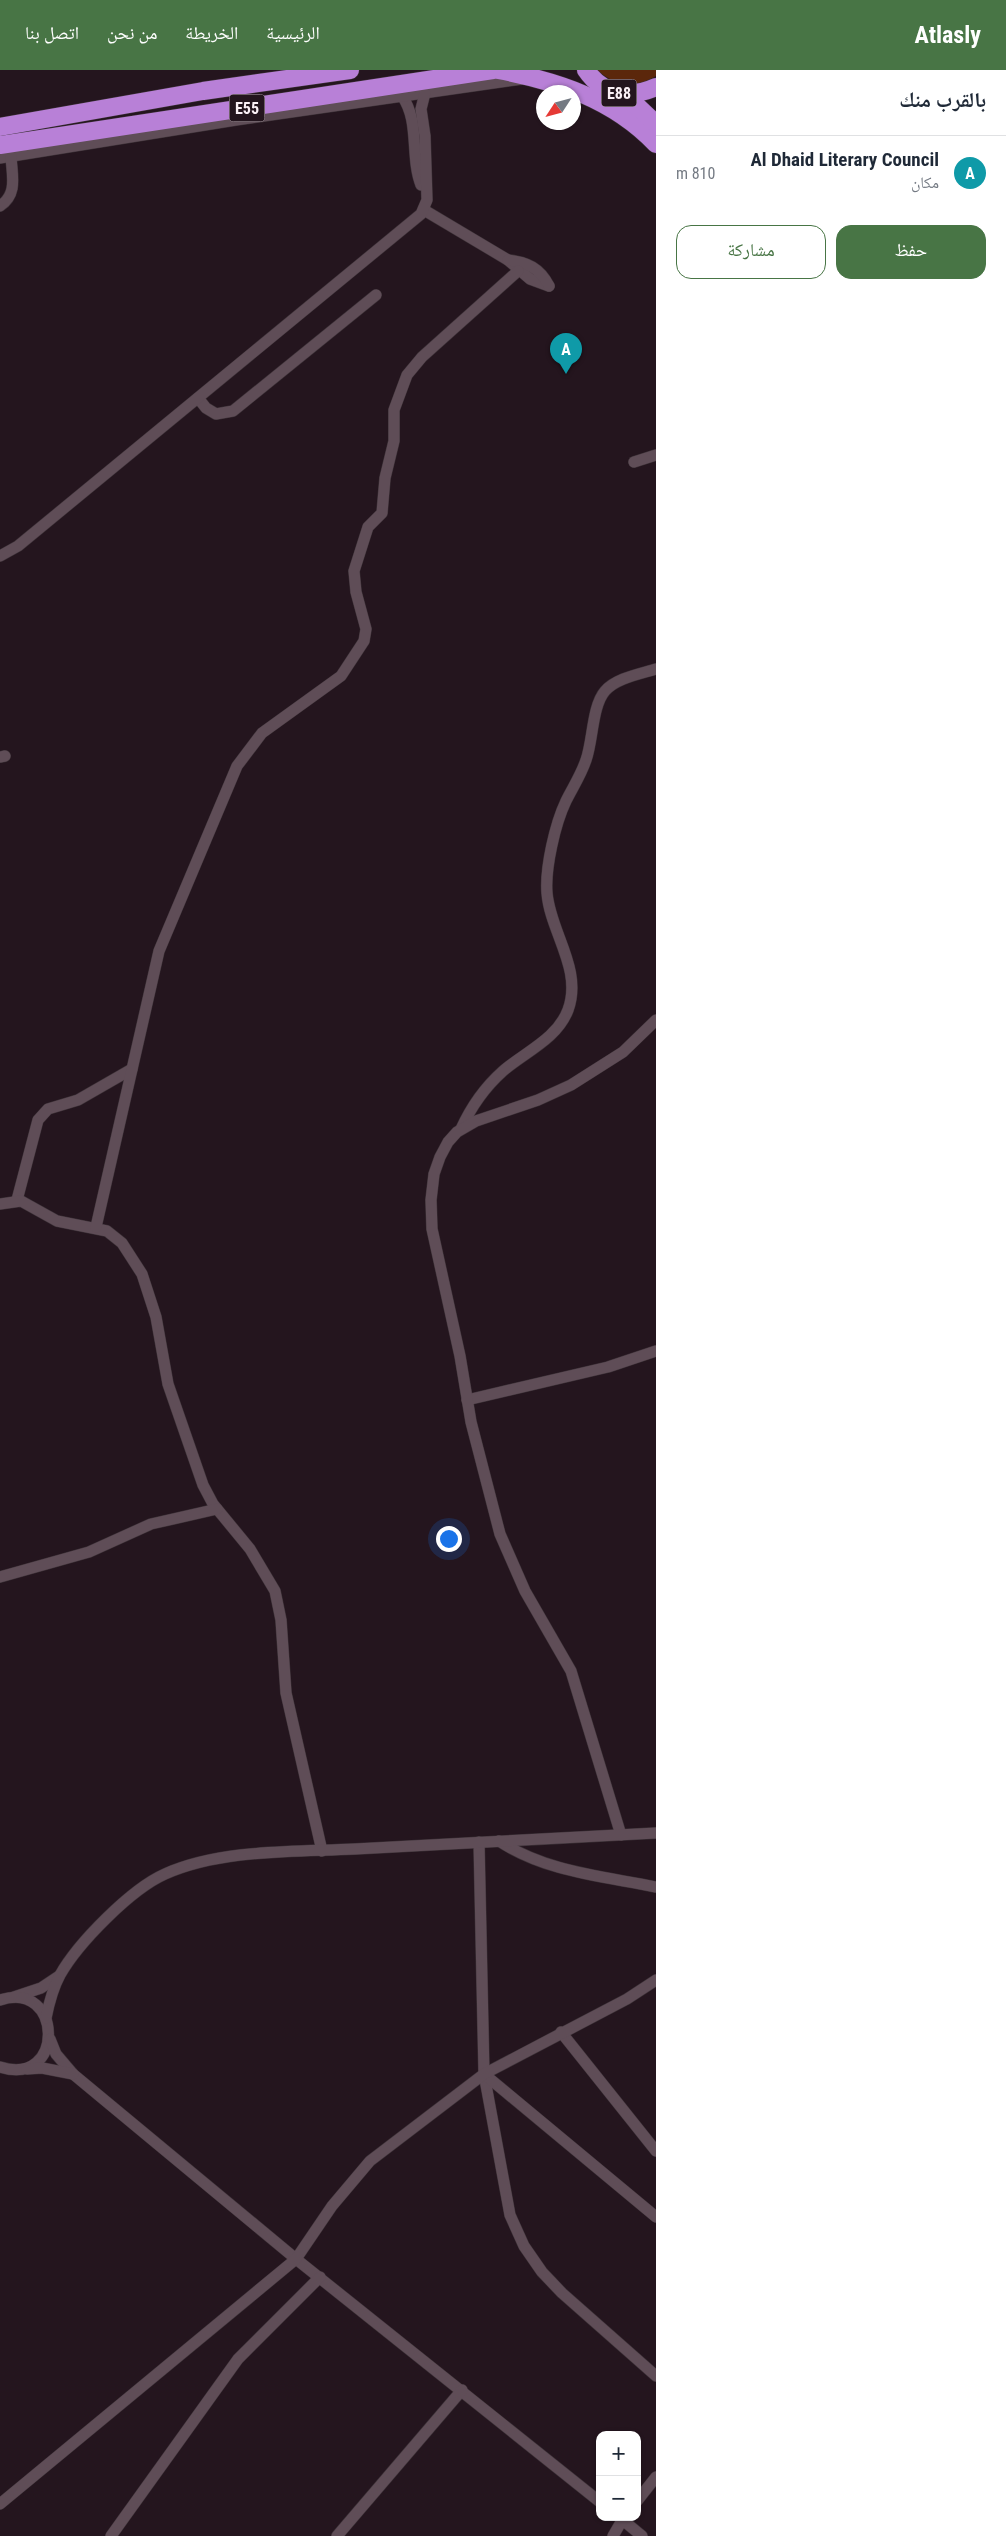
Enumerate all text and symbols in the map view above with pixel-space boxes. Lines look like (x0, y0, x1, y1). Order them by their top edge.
text: Atlasly (915, 21, 981, 49)
text: اتصل بنا (25, 22, 79, 43)
text: من نحن (107, 22, 157, 43)
text: الخريطة (185, 22, 238, 43)
text: الرئيسية (266, 22, 320, 43)
road number: E88 (602, 79, 636, 106)
north arrow (536, 85, 581, 130)
text: بالقرب منك (899, 88, 986, 112)
road number: E55 (230, 94, 264, 122)
text: Al Dhaid Literary Council (751, 148, 939, 171)
text: 810 m (676, 164, 715, 183)
text: A (965, 164, 975, 183)
text: مكان (911, 173, 939, 192)
button: مشاركة (676, 225, 826, 279)
button: حفظ (836, 225, 986, 279)
pin: A (550, 333, 582, 374)
your location (436, 1526, 462, 1552)
map controls (596, 2431, 641, 2521)
button: + (596, 2431, 641, 2476)
button: − (596, 2476, 641, 2521)

